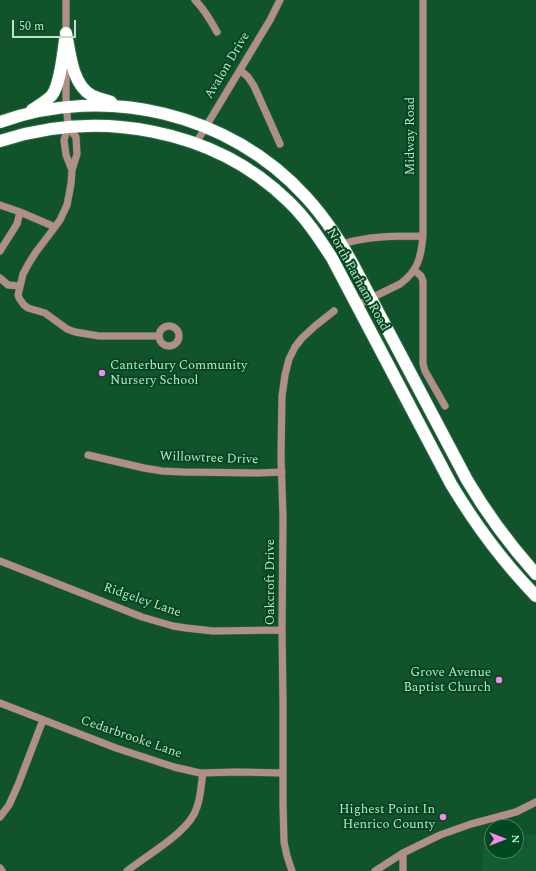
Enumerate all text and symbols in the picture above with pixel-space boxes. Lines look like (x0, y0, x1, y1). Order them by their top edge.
scale bar (14, 12, 78, 38)
text: 50 m (19, 17, 44, 36)
street label: Avalon Drive (202, 30, 254, 102)
street label: Midway Road (403, 97, 419, 175)
street label: North Parham Road (322, 226, 392, 334)
place label: Canterbury Community Nursery School (110, 358, 247, 389)
marker: Canterbury Community Nursery School (97, 368, 107, 378)
street label: Willowtree Drive (159, 449, 259, 469)
street label: Oakcroft Drive (263, 539, 279, 625)
street label: Ridgeley Lane (101, 580, 183, 622)
place label: Grove Avenue Baptist Church (403, 665, 491, 696)
marker: Grove Avenue Baptist Church (494, 675, 504, 685)
street label: Cedarbrooke Lane (78, 713, 184, 763)
place label: Highest Point In Henrico County (339, 802, 435, 833)
marker: Highest Point In Henrico County (438, 812, 448, 822)
north arrow (484, 819, 524, 859)
text: N (507, 835, 524, 843)

